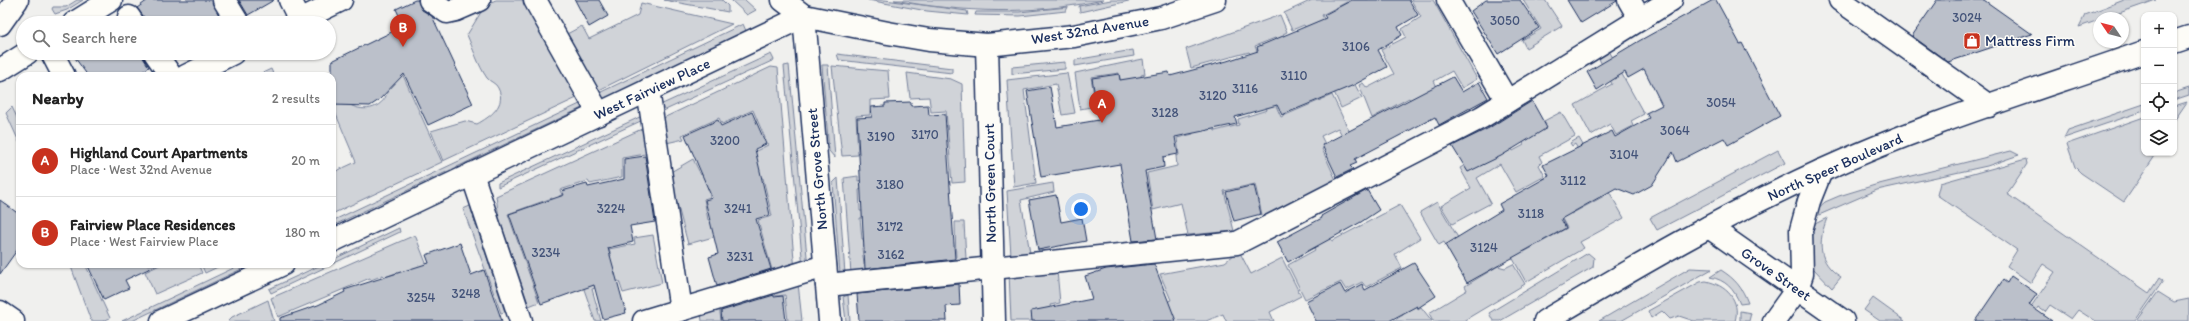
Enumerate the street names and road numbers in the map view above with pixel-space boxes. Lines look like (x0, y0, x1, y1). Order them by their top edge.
street label: West 32nd Avenue (1030, 12, 1150, 48)
street label: West Fairview Place (591, 54, 713, 124)
street label: North Grove Street (803, 107, 831, 231)
street label: North Green Court (980, 123, 1000, 243)
street label: North Speer Boulevard (1765, 129, 1905, 205)
street label: Grove Street (1737, 243, 1815, 305)

